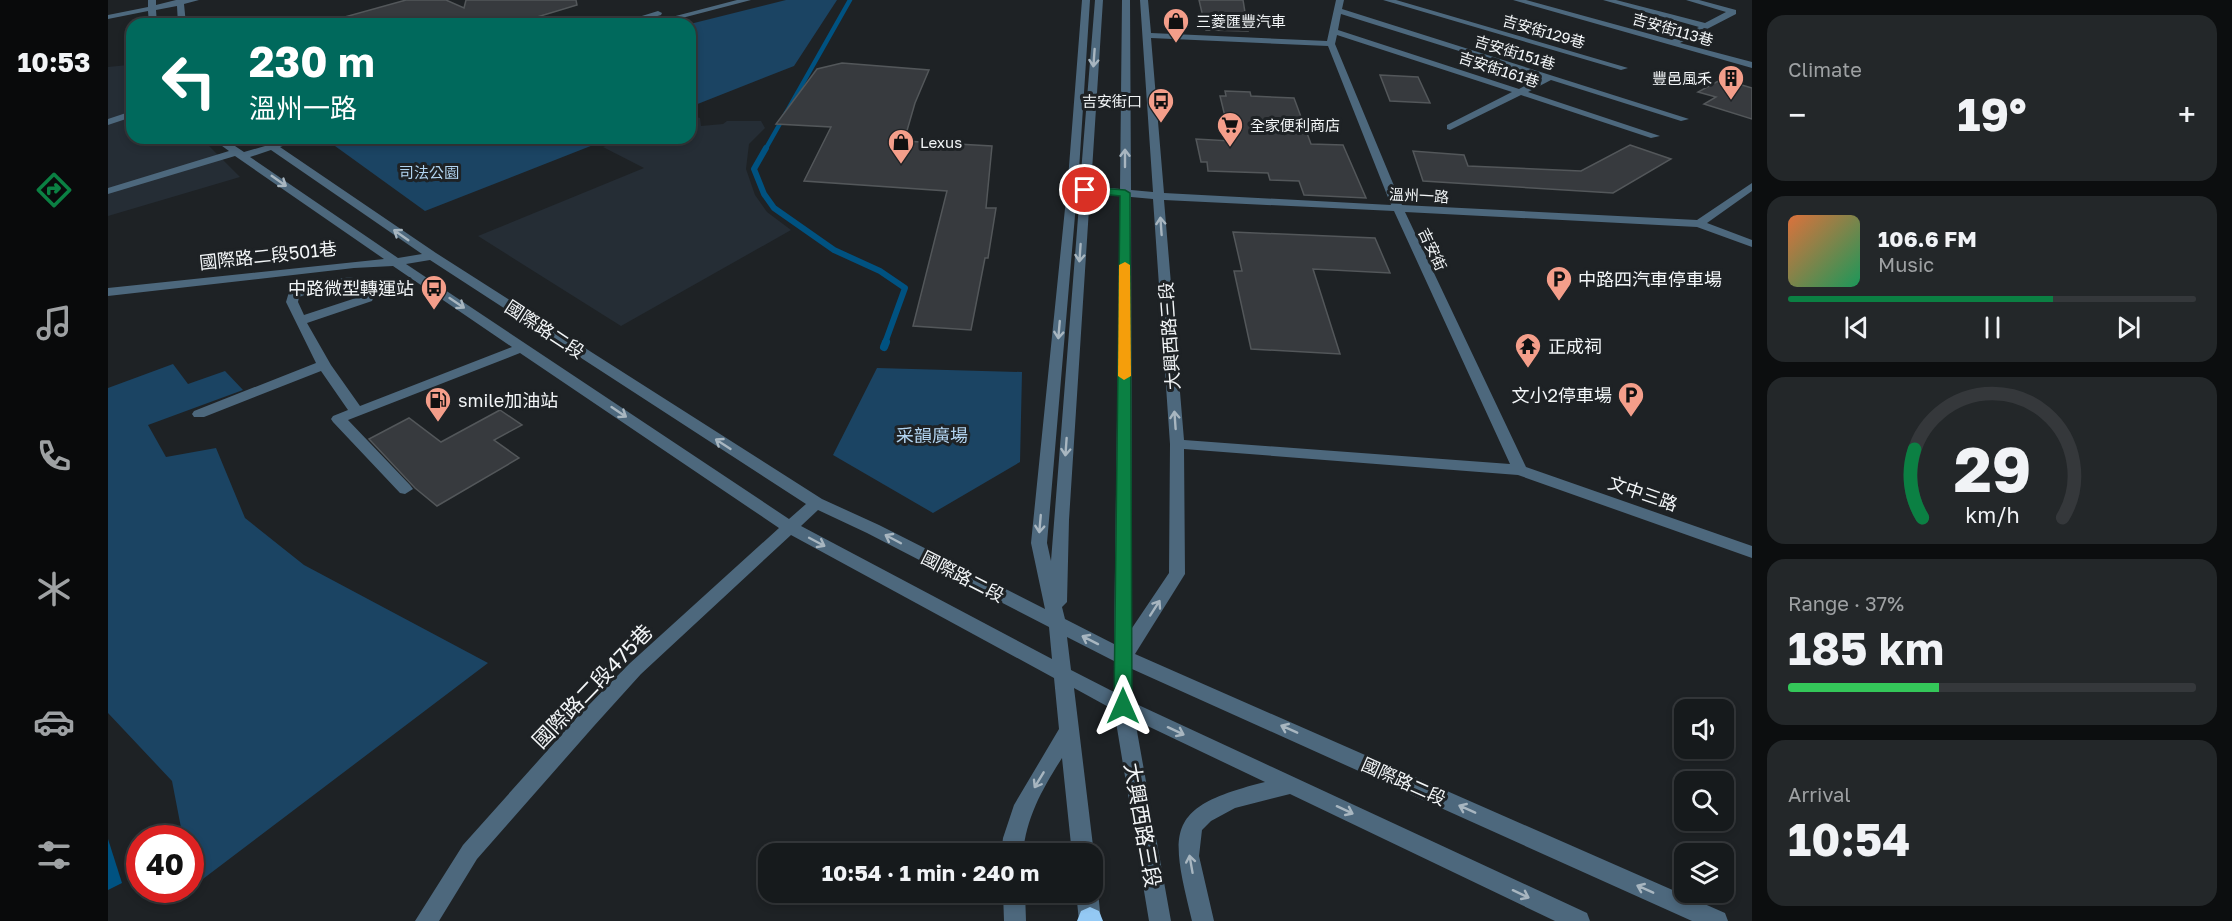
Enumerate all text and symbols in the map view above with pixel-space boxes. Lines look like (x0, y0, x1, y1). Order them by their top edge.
shop icon: 三菱匯豐汽車 (1161, 6, 1191, 44)
street label: 吉安街113巷 (1630, 9, 1716, 49)
street label: 吉安街129巷 (1501, 11, 1587, 51)
place label: 三菱匯豐汽車 (1196, 12, 1286, 30)
street label: 吉安街151巷 (1473, 31, 1557, 73)
text: 230 m (249, 36, 375, 86)
icon: left (150, 42, 228, 120)
text: 10:53 (17, 46, 91, 78)
one-way arrow (1089, 48, 1100, 68)
street label: 吉安街161巷 (1456, 48, 1542, 90)
text: Climate (1788, 57, 1862, 81)
building icon: 豐邑風禾 (1716, 63, 1746, 101)
place label: 豐邑風禾 (1652, 69, 1712, 87)
bus stop icon: 吉安街口 (1146, 86, 1176, 124)
text: 19° (1957, 87, 2027, 141)
text: 溫州一路 (249, 92, 357, 124)
place label: 吉安街口 (1082, 92, 1142, 110)
text: − (1788, 95, 1806, 134)
text: + (2178, 95, 2196, 134)
supermarket icon: 全家便利商店 (1215, 110, 1245, 148)
place label: 全家便利商店 (1250, 116, 1340, 134)
shop icon: Lexus (886, 127, 916, 165)
place label: Lexus (920, 133, 962, 151)
one-way arrow (1119, 148, 1131, 168)
park label: 司法公園 (399, 163, 459, 181)
pin (1059, 164, 1110, 215)
icon: directions (33, 169, 75, 211)
icon: arrive (1068, 173, 1101, 206)
one-way arrow (270, 175, 287, 187)
street label: 溫州一路 (1389, 184, 1449, 206)
one-way arrow (1155, 216, 1166, 236)
street label: 吉安街 (1415, 225, 1451, 273)
text: 106.6 FM (1878, 225, 1977, 252)
one-way arrow (394, 229, 410, 241)
street label: 國際路二段501巷 (198, 237, 338, 273)
one-way arrow (1074, 242, 1085, 262)
text: Music (1878, 252, 1934, 276)
parking icon: 中路四汽車停車場 (1544, 264, 1574, 302)
place label: 中路四汽車停車場 (1578, 268, 1722, 290)
bus stop icon: 中路微型轉運站 (419, 273, 449, 311)
place label: 中路微型轉運站 (288, 277, 414, 299)
street label: 大興西路三段 (1154, 281, 1184, 391)
street label: 國際路二段 (501, 295, 589, 363)
one-way arrow (448, 297, 465, 310)
icon: music (33, 302, 75, 344)
icon: previous (1840, 311, 1873, 344)
icon: pause (1976, 311, 2009, 344)
icon: next (2112, 311, 2145, 344)
one-way arrow (1053, 320, 1064, 340)
temple icon: 正成祠 (1513, 331, 1543, 369)
place label: 正成祠 (1548, 335, 1602, 357)
parking icon: 文小2停車場 (1616, 380, 1646, 418)
place label: 文小2停車場 (1512, 384, 1612, 406)
fuel station icon: smile加油站 (423, 385, 453, 423)
place label: smile加油站 (458, 389, 558, 411)
one-way arrow (610, 406, 626, 418)
one-way arrow (1170, 411, 1181, 431)
park label: 采韻廣場 (896, 424, 968, 446)
text: 29 (1953, 431, 2031, 506)
icon: phone (33, 435, 75, 477)
one-way arrow (715, 437, 732, 449)
one-way arrow (1060, 437, 1071, 457)
street label: 文中三路 (1605, 471, 1681, 515)
text: km/h (1965, 502, 2019, 528)
one-way arrow (1034, 514, 1045, 534)
one-way arrow (884, 533, 902, 544)
one-way arrow (808, 536, 825, 548)
street label: 國際路二段 (918, 546, 1008, 606)
icon: climate (33, 568, 75, 610)
text: Range · 37% (1788, 591, 1904, 615)
one-way arrow (1149, 601, 1161, 617)
street label: 國際路二段475巷 (526, 619, 658, 753)
text: 185 km (1788, 621, 1944, 675)
one-way arrow (1082, 634, 1099, 646)
position arrow (1091, 674, 1155, 738)
map controls (1674, 699, 1734, 903)
button: sound (1674, 699, 1734, 759)
icon: car (33, 701, 75, 743)
one-way arrow (1280, 723, 1298, 734)
one-way arrow (1166, 725, 1184, 737)
street label: 國際路二段 (1358, 753, 1450, 809)
street label: 大興西路三段 (1119, 761, 1167, 889)
one-way arrow (1033, 771, 1045, 788)
button: search (1674, 771, 1734, 831)
text: Arrival (1788, 782, 1851, 806)
one-way arrow (1458, 803, 1476, 814)
one-way arrow (1335, 805, 1353, 817)
text: 10:54 (1788, 812, 1910, 866)
speed limit sign: 40 (126, 825, 204, 903)
icon: filters (33, 834, 75, 876)
button: layers (1674, 843, 1734, 903)
one-way arrow (1185, 854, 1196, 874)
text: 10:54 · 1 min · 240 m (822, 859, 1039, 886)
one-way arrow (1636, 882, 1654, 894)
one-way arrow (1512, 888, 1530, 900)

